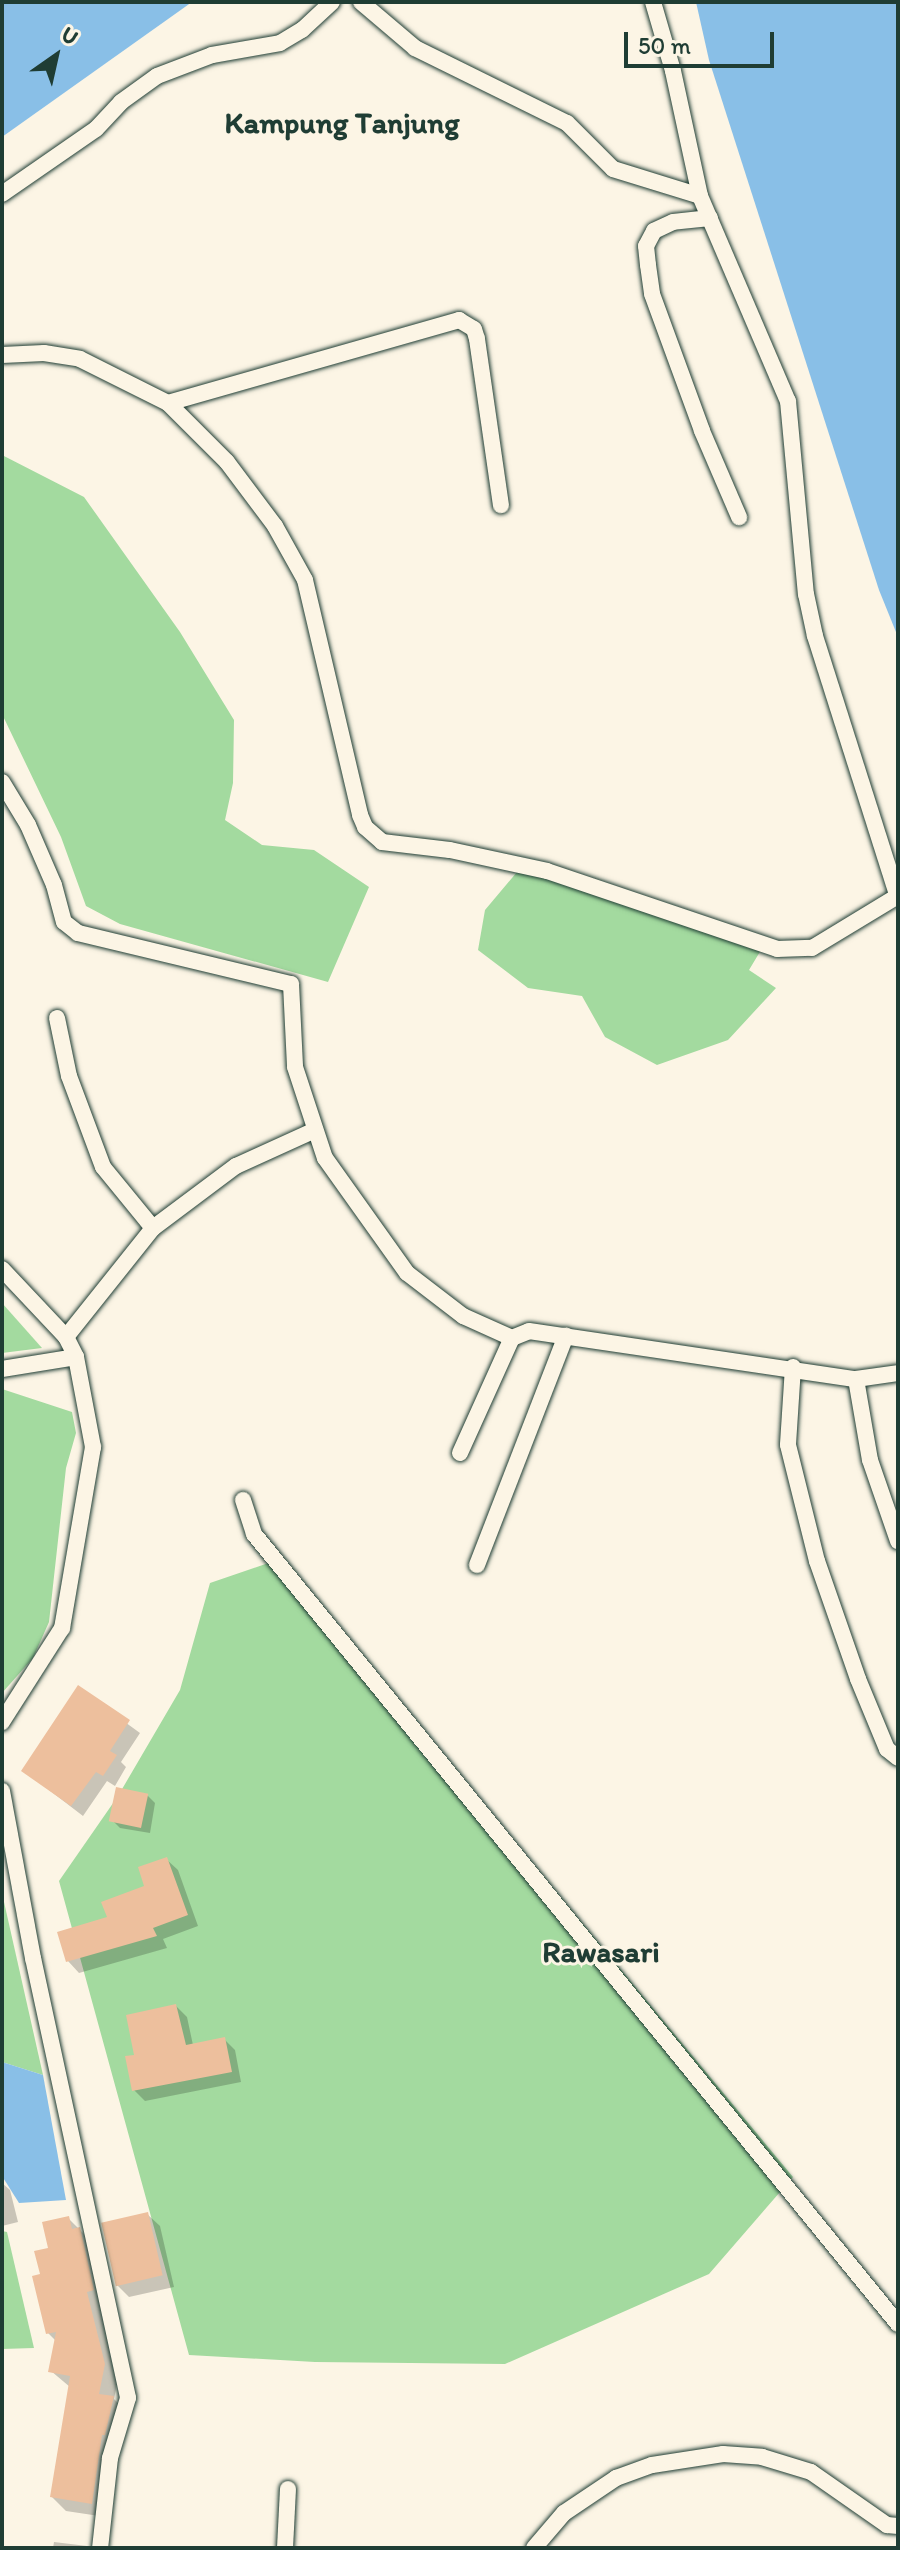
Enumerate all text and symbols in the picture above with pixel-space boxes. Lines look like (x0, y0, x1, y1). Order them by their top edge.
north arrow (16, 16, 96, 96)
scale bar (628, 16, 778, 66)
text: U (56, 20, 83, 51)
text: 50 m (638, 31, 691, 60)
district label: Kampung Tanjung (226, 105, 458, 141)
district label: Rawasari (542, 1934, 660, 1970)

